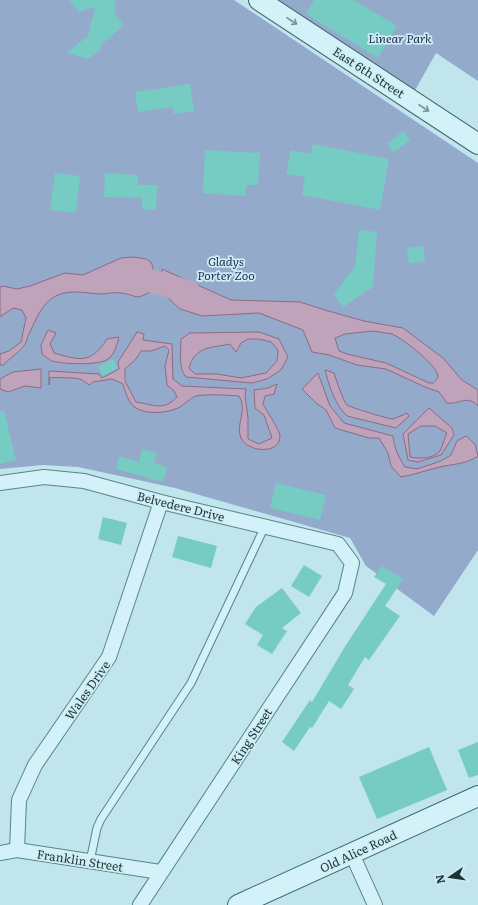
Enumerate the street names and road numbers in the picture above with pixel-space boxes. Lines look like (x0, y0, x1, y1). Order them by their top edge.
street label: East 6th Street (329, 42, 409, 102)
street label: Belvedere Drive (135, 486, 227, 526)
street label: Wales Drive (60, 657, 114, 723)
street label: King Street (226, 704, 276, 768)
street label: Old Alice Road (317, 825, 400, 877)
street label: Franklin Street (36, 844, 125, 876)

